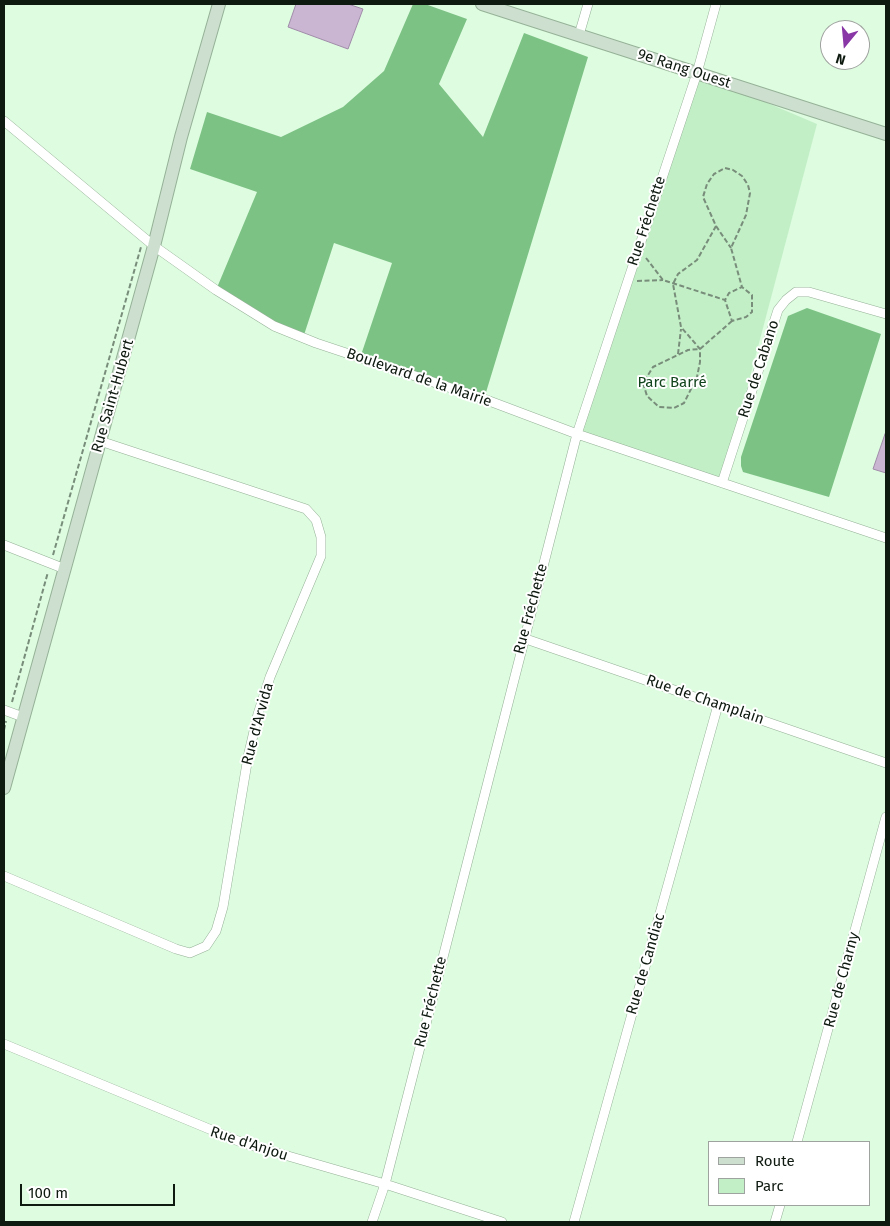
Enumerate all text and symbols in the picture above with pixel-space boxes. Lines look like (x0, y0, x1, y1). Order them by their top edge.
north arrow (820, 20, 870, 70)
street label: 9e Rang Ouest (635, 45, 733, 93)
text: N (834, 49, 848, 68)
street label: Rue Fréchette (624, 174, 670, 268)
street label: Rue de Cabano (735, 318, 783, 420)
street label: Rue Saint-Hubert (88, 337, 138, 455)
street label: Boulevard de la Mairie (344, 345, 494, 411)
park label: Parc Barré (637, 374, 707, 392)
street label: Rue Fréchette (510, 562, 552, 656)
street label: Rue de Champlain (644, 671, 766, 729)
street label: Rue d'Arvida (238, 681, 278, 767)
street label: Rue de Candiac (623, 911, 669, 1017)
street label: Rue de Charny (821, 930, 863, 1030)
street label: Rue Fréchette (411, 955, 451, 1049)
street label: Rue d'Anjou (208, 1123, 290, 1165)
legend (708, 1141, 870, 1206)
text: Route (755, 1152, 795, 1170)
scale bar (22, 1174, 178, 1206)
text: Parc (755, 1177, 784, 1195)
text: 100 m (28, 1184, 68, 1202)

